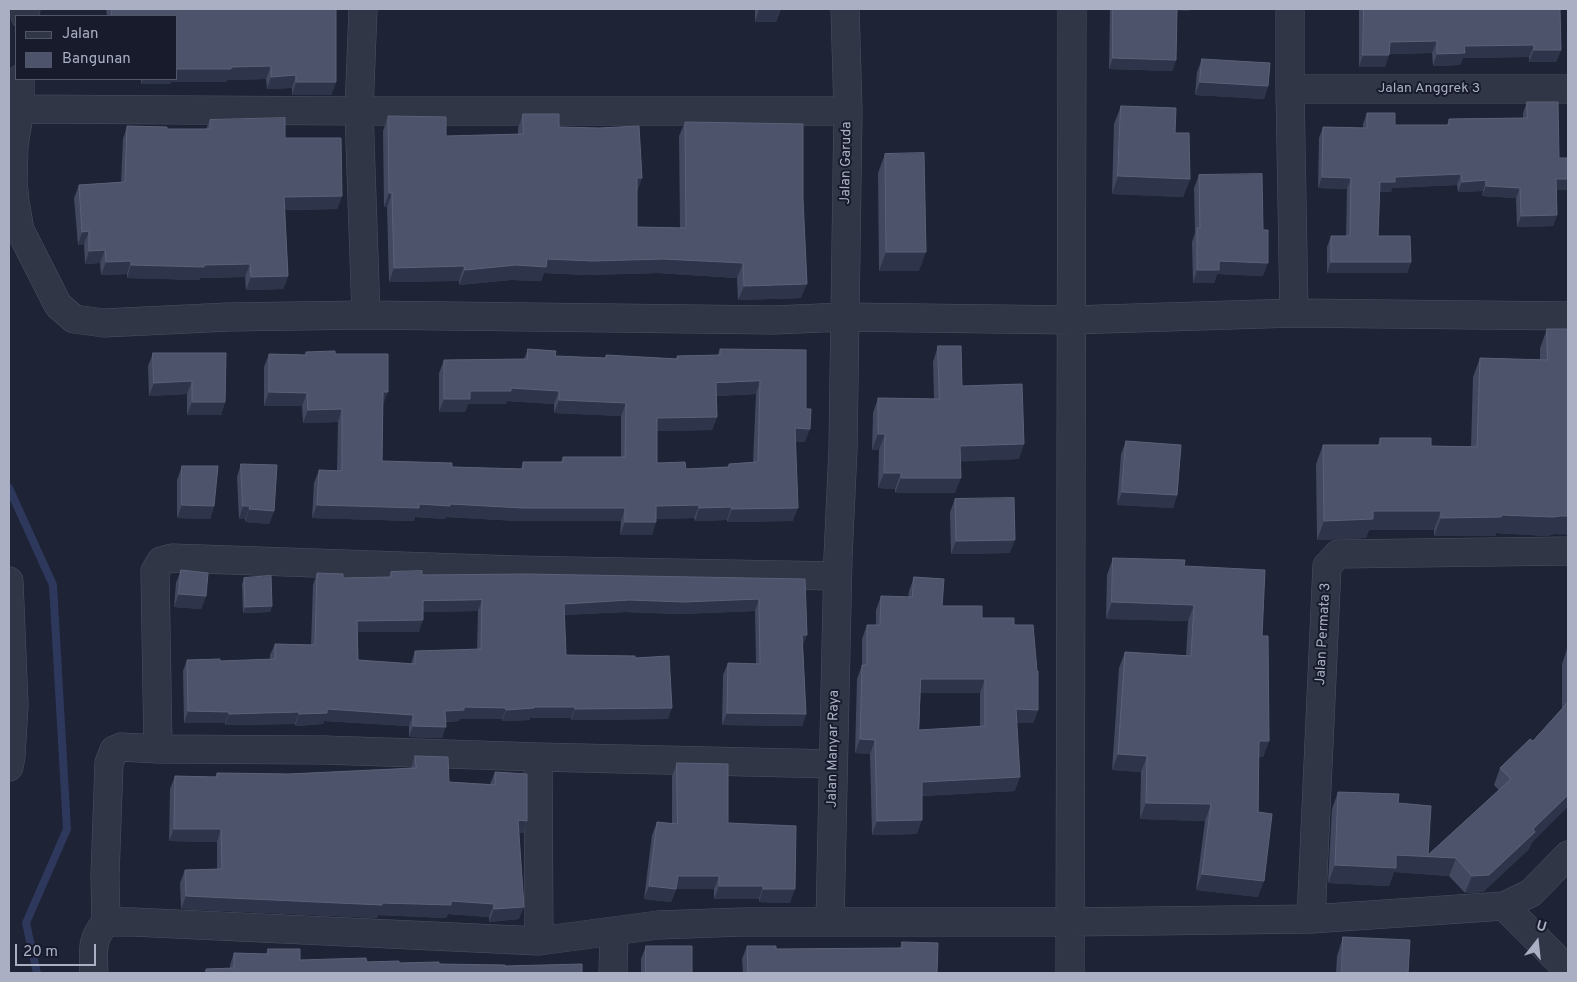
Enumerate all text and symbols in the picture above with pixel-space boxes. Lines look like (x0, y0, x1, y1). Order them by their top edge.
legend (15, 15, 178, 80)
text: Jalan (62, 25, 99, 44)
text: Bangunan (62, 50, 131, 69)
street label: Jalan Anggrek 3 (1378, 81, 1480, 97)
street label: Jalan Garuda (838, 121, 856, 205)
street label: Jalan Permata 3 (1313, 582, 1335, 686)
street label: Jalan Manyar Raya (825, 690, 843, 808)
north arrow (1512, 917, 1562, 967)
text: U (1534, 918, 1548, 937)
scale bar (18, 934, 99, 966)
text: 20 m (23, 943, 58, 962)

